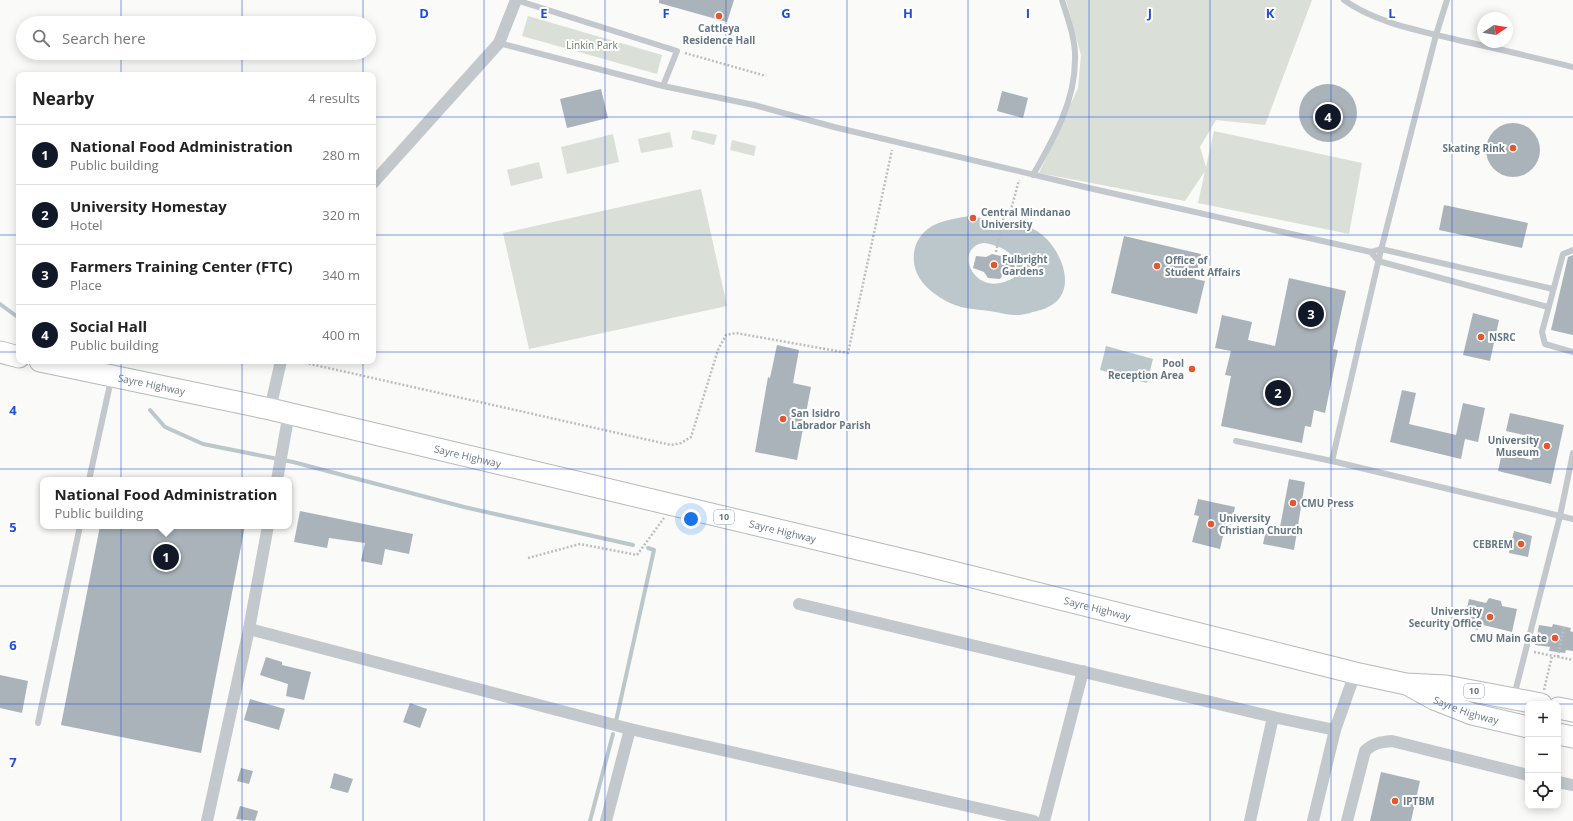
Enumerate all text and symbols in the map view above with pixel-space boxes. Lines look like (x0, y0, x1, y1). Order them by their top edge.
text: D (419, 4, 429, 22)
text: E (540, 4, 548, 22)
text: F (662, 4, 670, 22)
text: G (781, 4, 791, 22)
text: H (903, 4, 913, 22)
text: I (1026, 4, 1030, 22)
text: J (1147, 4, 1152, 22)
text: K (1266, 4, 1275, 22)
text: L (1388, 4, 1396, 22)
marker: Cattleya Residence Hall (714, 11, 724, 21)
north arrow (1477, 12, 1513, 48)
search box (16, 16, 376, 60)
place label: Cattleya Residence Hall (683, 21, 755, 47)
icon: search (30, 27, 52, 49)
text: Search here (62, 28, 146, 48)
park label: Linkin Park (566, 38, 618, 52)
text: Nearby (32, 87, 94, 110)
text: 4 results (308, 89, 360, 107)
pin: 4 (1315, 102, 1341, 132)
text: National Food Administration (70, 136, 293, 156)
place label: Skating Rink (1443, 141, 1506, 155)
marker: Skating Rink (1508, 143, 1518, 153)
text: 1 (41, 146, 49, 164)
text: 280 m (322, 146, 360, 164)
text: Public building (70, 156, 159, 174)
text: University Homestay (70, 196, 227, 216)
place label: Central Mindanao University (981, 205, 1071, 231)
text: 2 (41, 206, 49, 224)
text: 320 m (322, 206, 360, 224)
marker: Central Mindanao University (968, 213, 978, 223)
text: Hotel (70, 216, 103, 234)
place label: Fulbright Gardens (1002, 252, 1048, 278)
place label: Office of Student Affairs (1165, 253, 1240, 279)
text: Farmers Training Center (FTC) (70, 256, 293, 276)
marker: Fulbright Gardens (989, 260, 999, 270)
marker: Office of Student Affairs (1152, 261, 1162, 271)
text: 3 (41, 266, 49, 284)
text: 340 m (322, 266, 360, 284)
text: Place (70, 276, 102, 294)
pin: 3 (1298, 299, 1324, 329)
text: Social Hall (70, 316, 147, 336)
text: 4 (41, 326, 49, 344)
text: 400 m (322, 326, 360, 344)
place label: NSRC (1489, 330, 1516, 344)
marker: NSRC (1476, 332, 1486, 342)
text: Public building (70, 336, 159, 354)
place label: Pool Reception Area (1108, 356, 1184, 382)
marker: Pool Reception Area (1187, 364, 1197, 374)
street label: Sayre Highway (117, 370, 187, 398)
pin: 2 (1265, 378, 1291, 408)
text: 4 (9, 401, 17, 419)
place label: San Isidro Labrador Parish (791, 406, 871, 432)
marker: San Isidro Labrador Parish (778, 414, 788, 424)
place label: University Museum (1488, 433, 1539, 459)
street label: Sayre Highway (433, 441, 503, 471)
marker: University Museum (1542, 441, 1552, 451)
popup (40, 477, 292, 529)
text: National Food Administration (55, 484, 277, 504)
place label: CMU Press (1301, 496, 1354, 510)
marker: CMU Press (1288, 498, 1298, 508)
text: Public building (55, 504, 143, 522)
your location (681, 509, 701, 529)
road number: 10 (714, 510, 734, 524)
place label: University Christian Church (1219, 511, 1303, 537)
street label: Sayre Highway (748, 516, 818, 546)
text: 5 (9, 518, 17, 536)
marker: University Christian Church (1206, 519, 1216, 529)
place label: CEBREM (1473, 537, 1513, 551)
marker: CEBREM (1516, 539, 1526, 549)
pin: 1 (153, 542, 179, 572)
street label: Sayre Highway (1063, 593, 1133, 624)
place label: University Security Office (1409, 604, 1482, 630)
marker: University Security Office (1485, 612, 1495, 622)
place label: CMU Main Gate (1470, 631, 1547, 645)
marker: CMU Main Gate (1550, 633, 1560, 643)
text: 6 (9, 636, 17, 654)
road number: 10 (1464, 684, 1484, 698)
street label: Sayre Highway (1431, 692, 1501, 727)
map controls (1525, 701, 1561, 809)
button: + (1525, 701, 1561, 737)
button: − (1525, 737, 1561, 773)
text: 7 (9, 753, 17, 771)
button: locate (1525, 773, 1561, 809)
place label: IPTBM (1403, 794, 1435, 808)
marker: IPTBM (1390, 796, 1400, 806)

